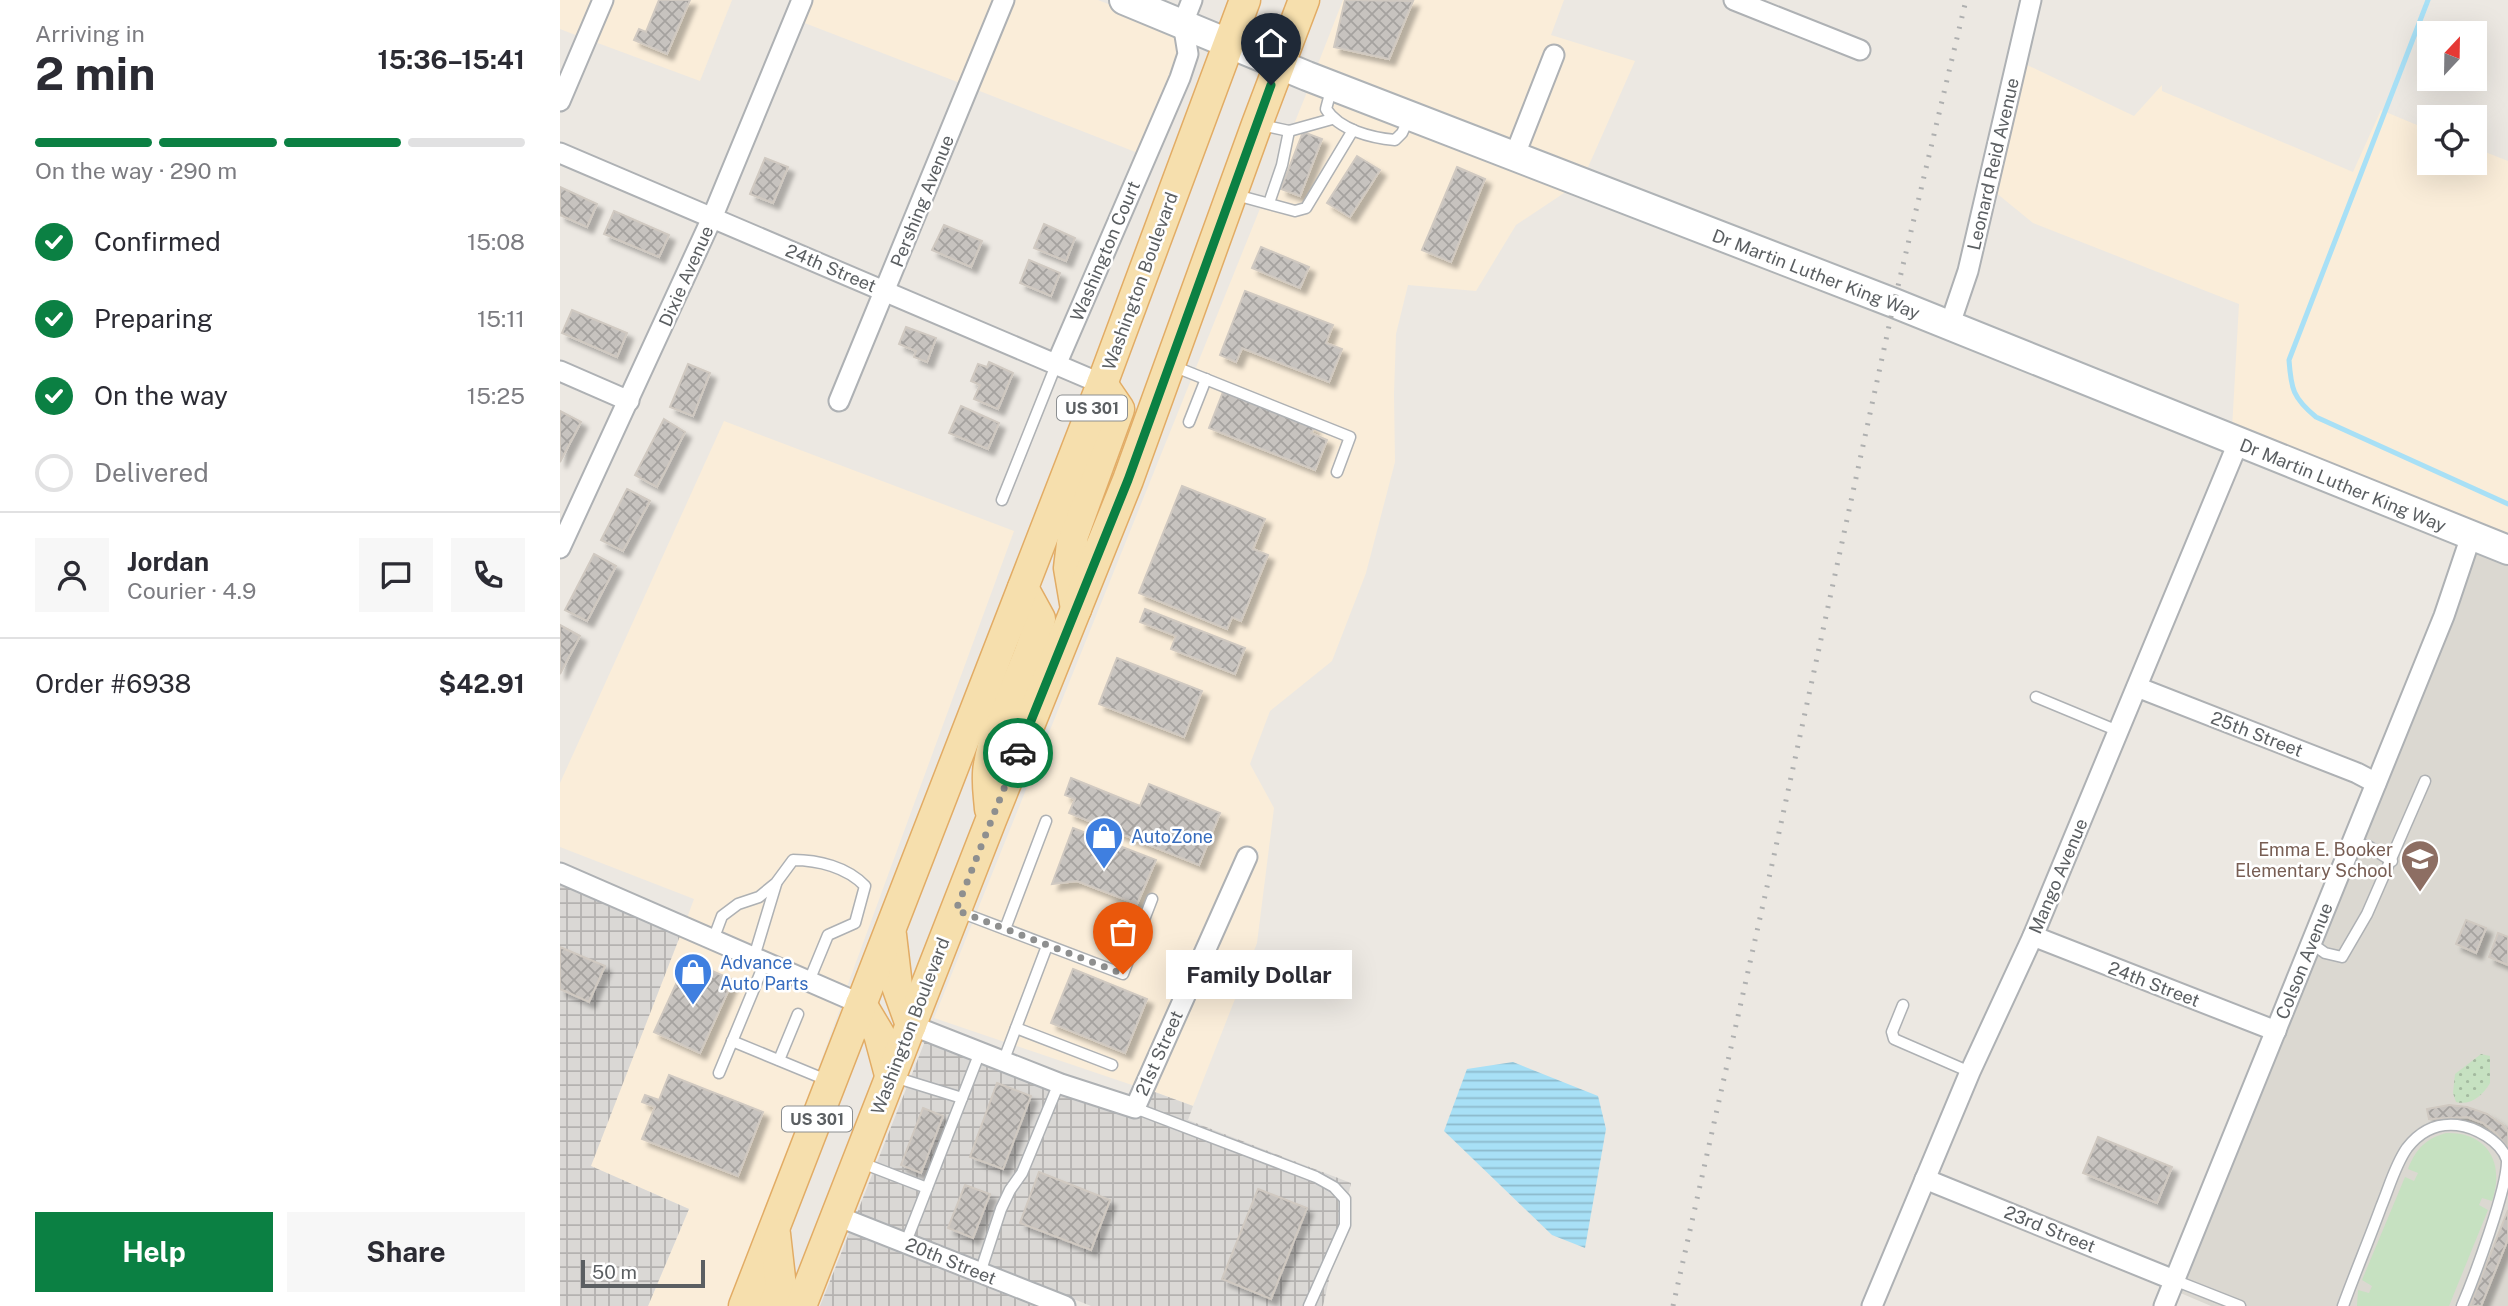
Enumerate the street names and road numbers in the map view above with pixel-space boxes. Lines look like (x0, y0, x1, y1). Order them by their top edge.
street label: Leonard Reid Avenue (1963, 76, 2023, 252)
street label: Pershing Avenue (886, 132, 958, 270)
street label: Washington Court (1066, 178, 1144, 324)
street label: Washington Boulevard (1098, 189, 1182, 373)
street label: Dixie Avenue (654, 222, 718, 330)
street label: Dr Martin Luther King Way (1709, 225, 1923, 323)
street label: 24th Street (783, 240, 879, 296)
road number: US 301 (1057, 396, 1127, 420)
street label: Dr Martin Luther King Way (2237, 434, 2450, 536)
street label: 25th Street (2208, 707, 2306, 761)
street label: Mango Avenue (2024, 815, 2092, 937)
street label: Colson Avenue (2271, 900, 2337, 1022)
street label: Washington Boulevard (867, 934, 953, 1118)
street label: 24th Street (2105, 957, 2203, 1011)
street label: 21st Street (1131, 1007, 1187, 1099)
road number: US 301 (782, 1106, 852, 1132)
street label: 23rd Street (2001, 1201, 2099, 1257)
street label: 20th Street (903, 1233, 999, 1289)

